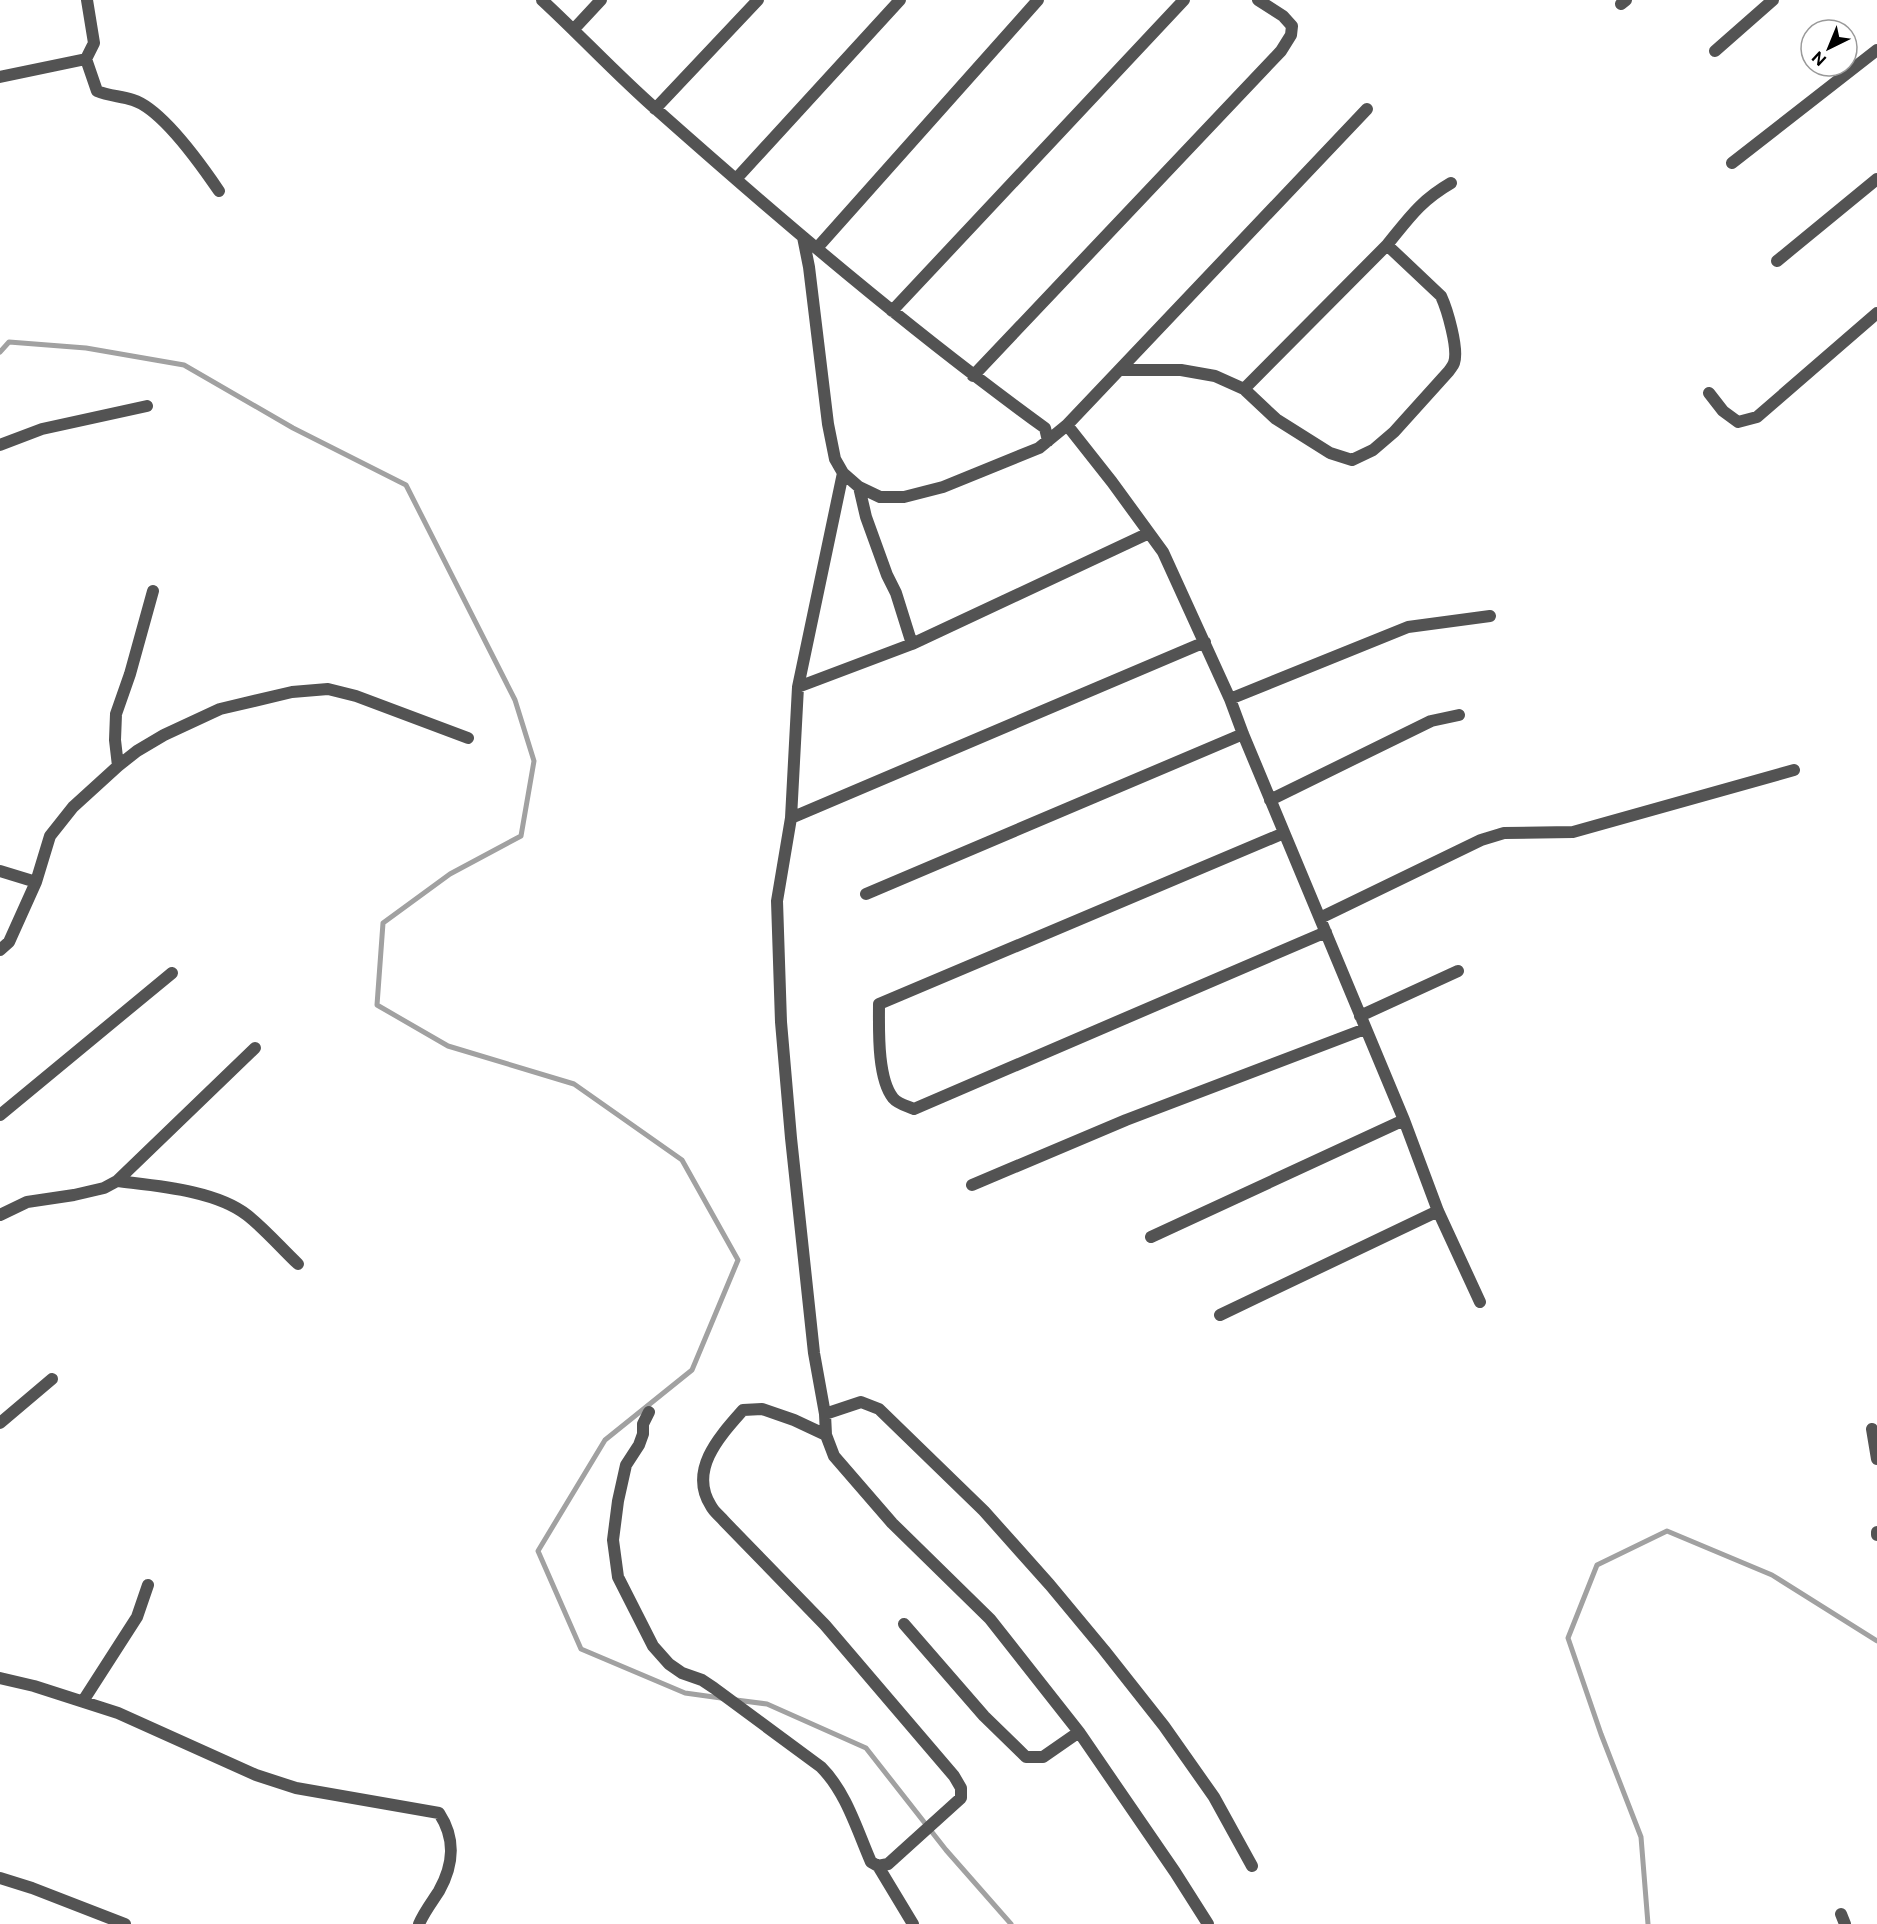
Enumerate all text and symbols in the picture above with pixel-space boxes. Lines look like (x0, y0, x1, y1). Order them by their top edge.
north arrow (1799, 18, 1859, 78)
text: N (1808, 47, 1830, 70)

